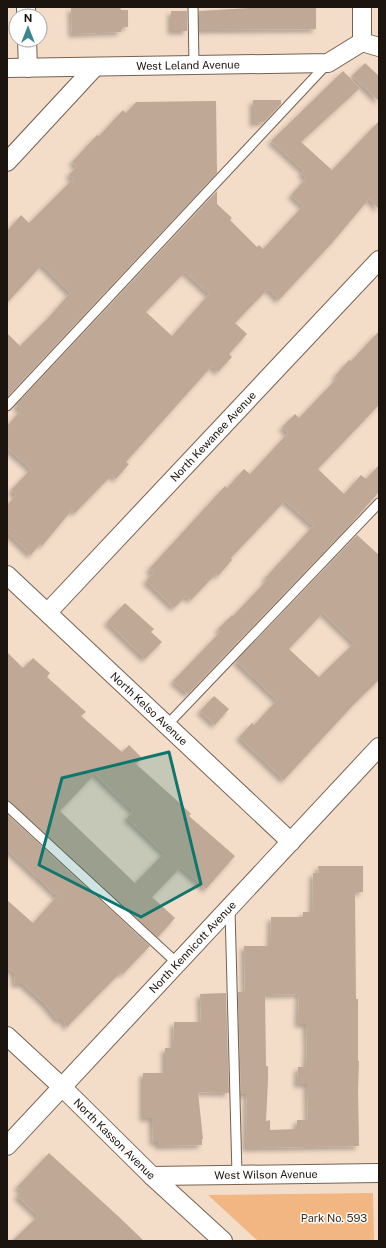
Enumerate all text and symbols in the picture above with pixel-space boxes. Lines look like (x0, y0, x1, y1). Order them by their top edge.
north arrow (8, 8, 48, 48)
text: N (24, 12, 32, 24)
street label: West Leland Avenue (136, 58, 240, 72)
street label: North Kewanee Avenue (168, 389, 258, 484)
street label: North Kelso Avenue (108, 670, 190, 747)
street label: North Kennicott Avenue (147, 899, 238, 995)
street label: North Kasson Avenue (71, 1096, 158, 1182)
street label: West Wilson Avenue (214, 1168, 318, 1181)
park label: Park No. 593 (301, 1212, 367, 1224)

